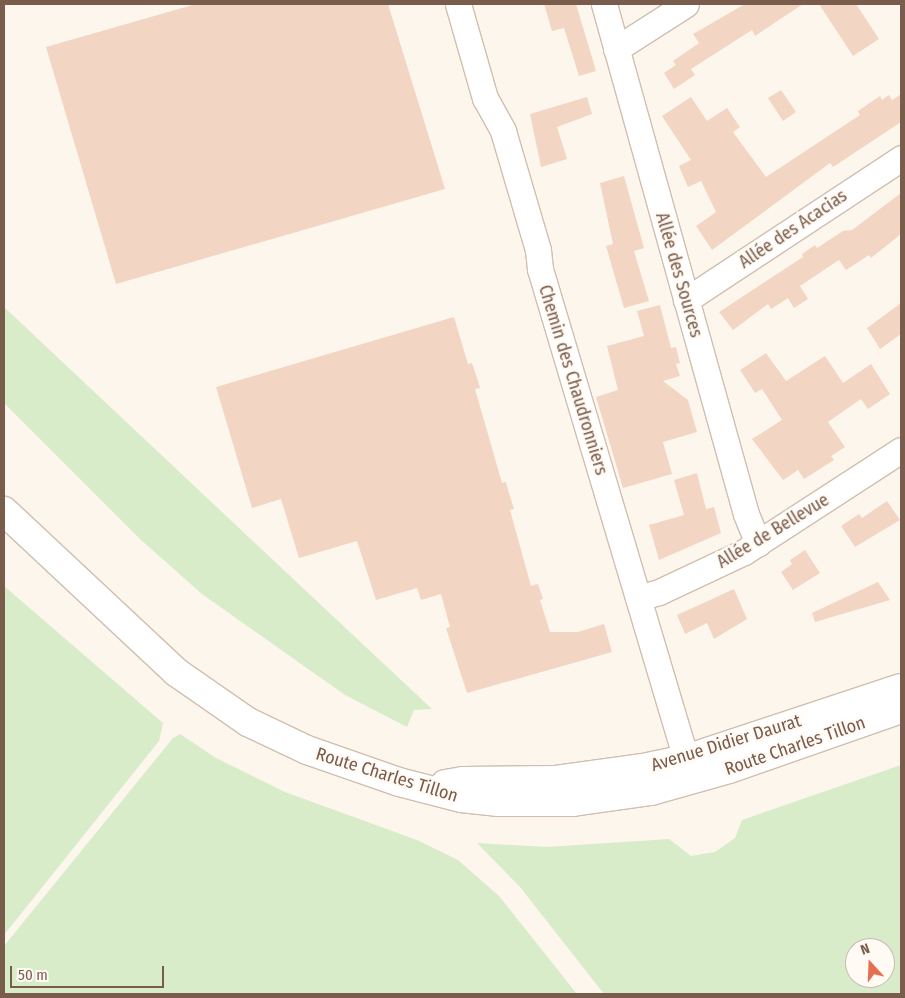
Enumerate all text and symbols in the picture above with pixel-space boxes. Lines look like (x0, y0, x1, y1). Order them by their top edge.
street label: Allée des Acacias (735, 185, 851, 273)
street label: Allée des Sources (651, 210, 707, 340)
street label: Chemin des Chaudronniers (534, 282, 612, 478)
street label: Allée de Bellevue (713, 489, 833, 573)
street label: Avenue Didier Daurat (648, 710, 804, 776)
street label: Route Charles Tillon (722, 712, 868, 780)
street label: Route Charles Tillon (313, 743, 461, 807)
north arrow (845, 938, 895, 988)
text: N (858, 940, 872, 959)
scale bar (12, 956, 166, 988)
text: 50 m (18, 966, 48, 984)

